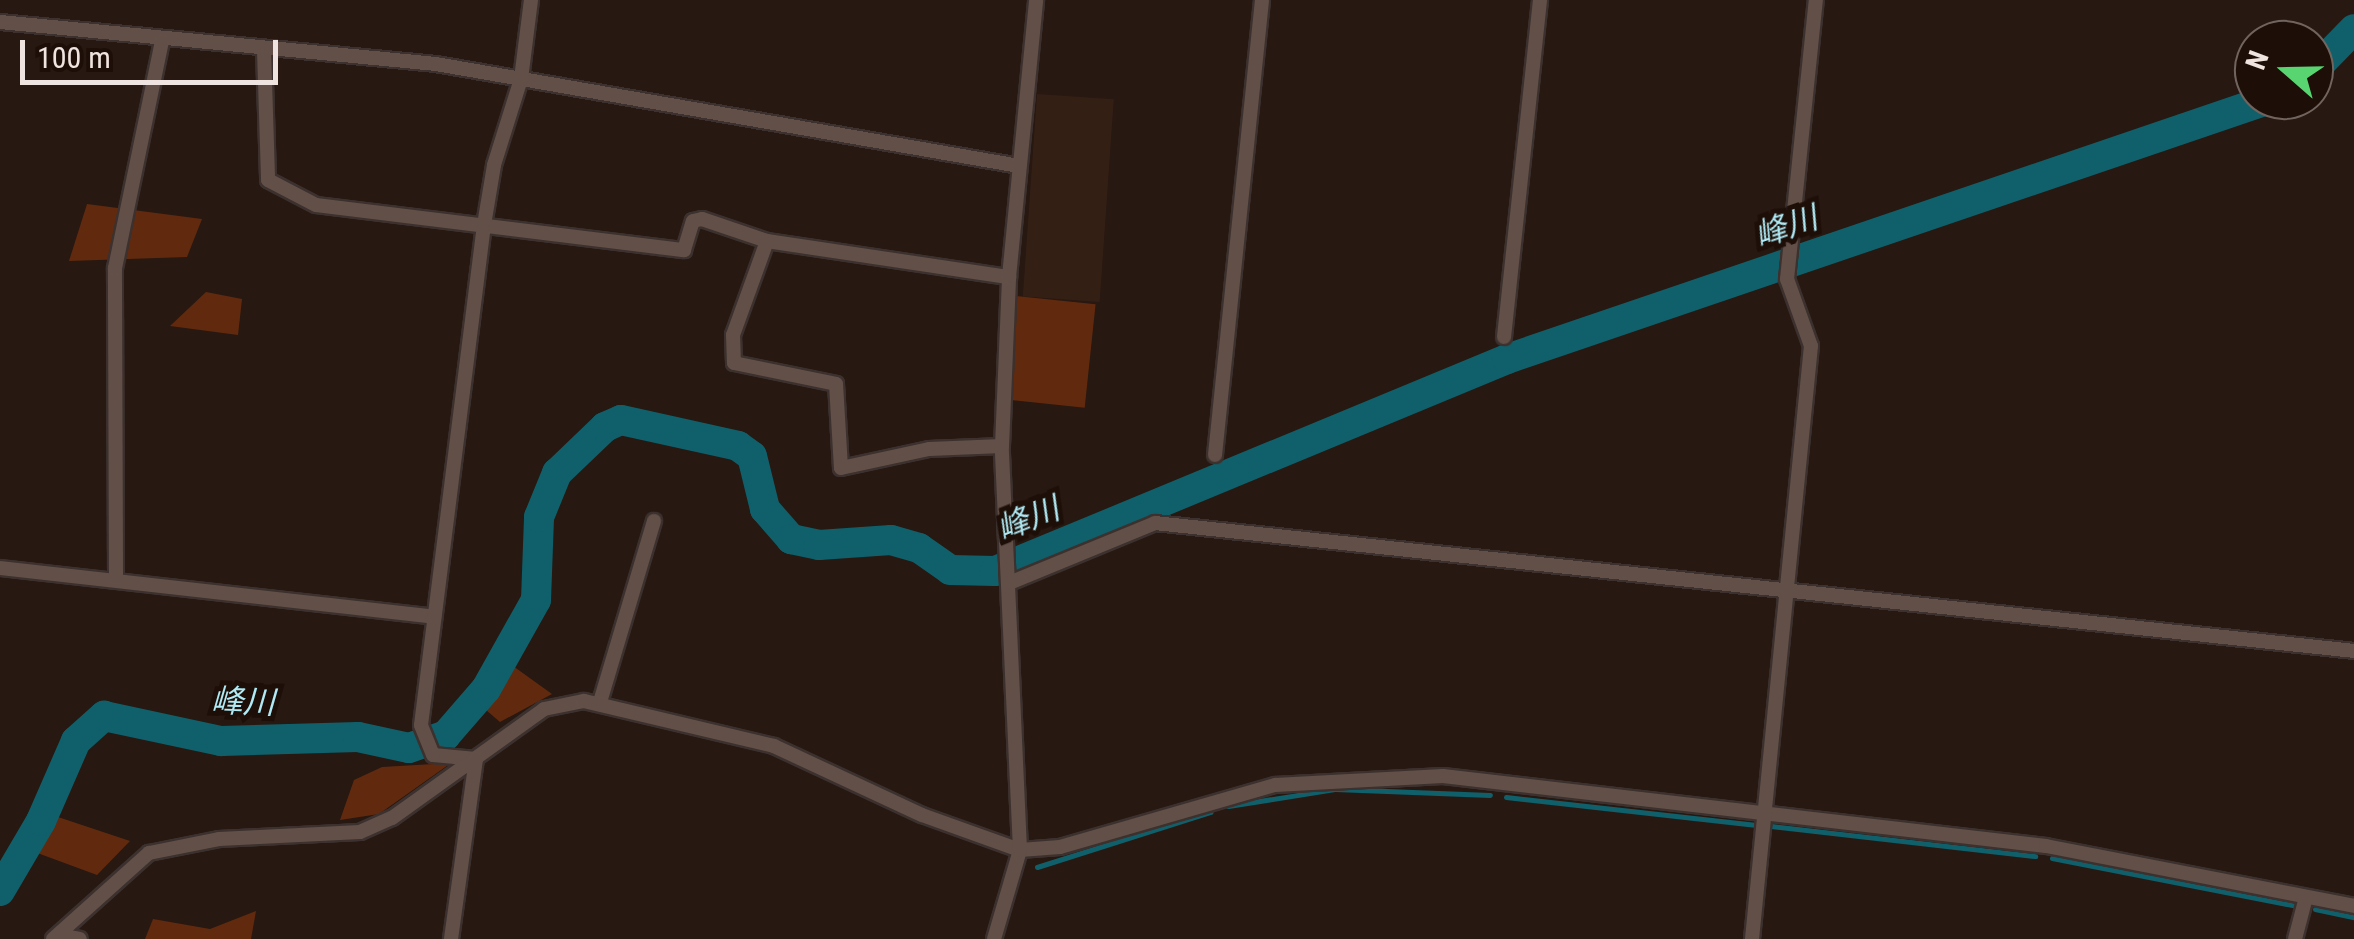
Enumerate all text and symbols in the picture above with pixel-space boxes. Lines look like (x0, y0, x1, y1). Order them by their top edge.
scale bar (25, 20, 282, 82)
north arrow (2234, 20, 2334, 120)
text: 100 m (37, 40, 111, 75)
text: N (2239, 47, 2276, 74)
water label: 峰川 (1749, 198, 1823, 256)
water label: 峰川 (991, 489, 1065, 549)
water label: 峰川 (210, 682, 276, 722)

